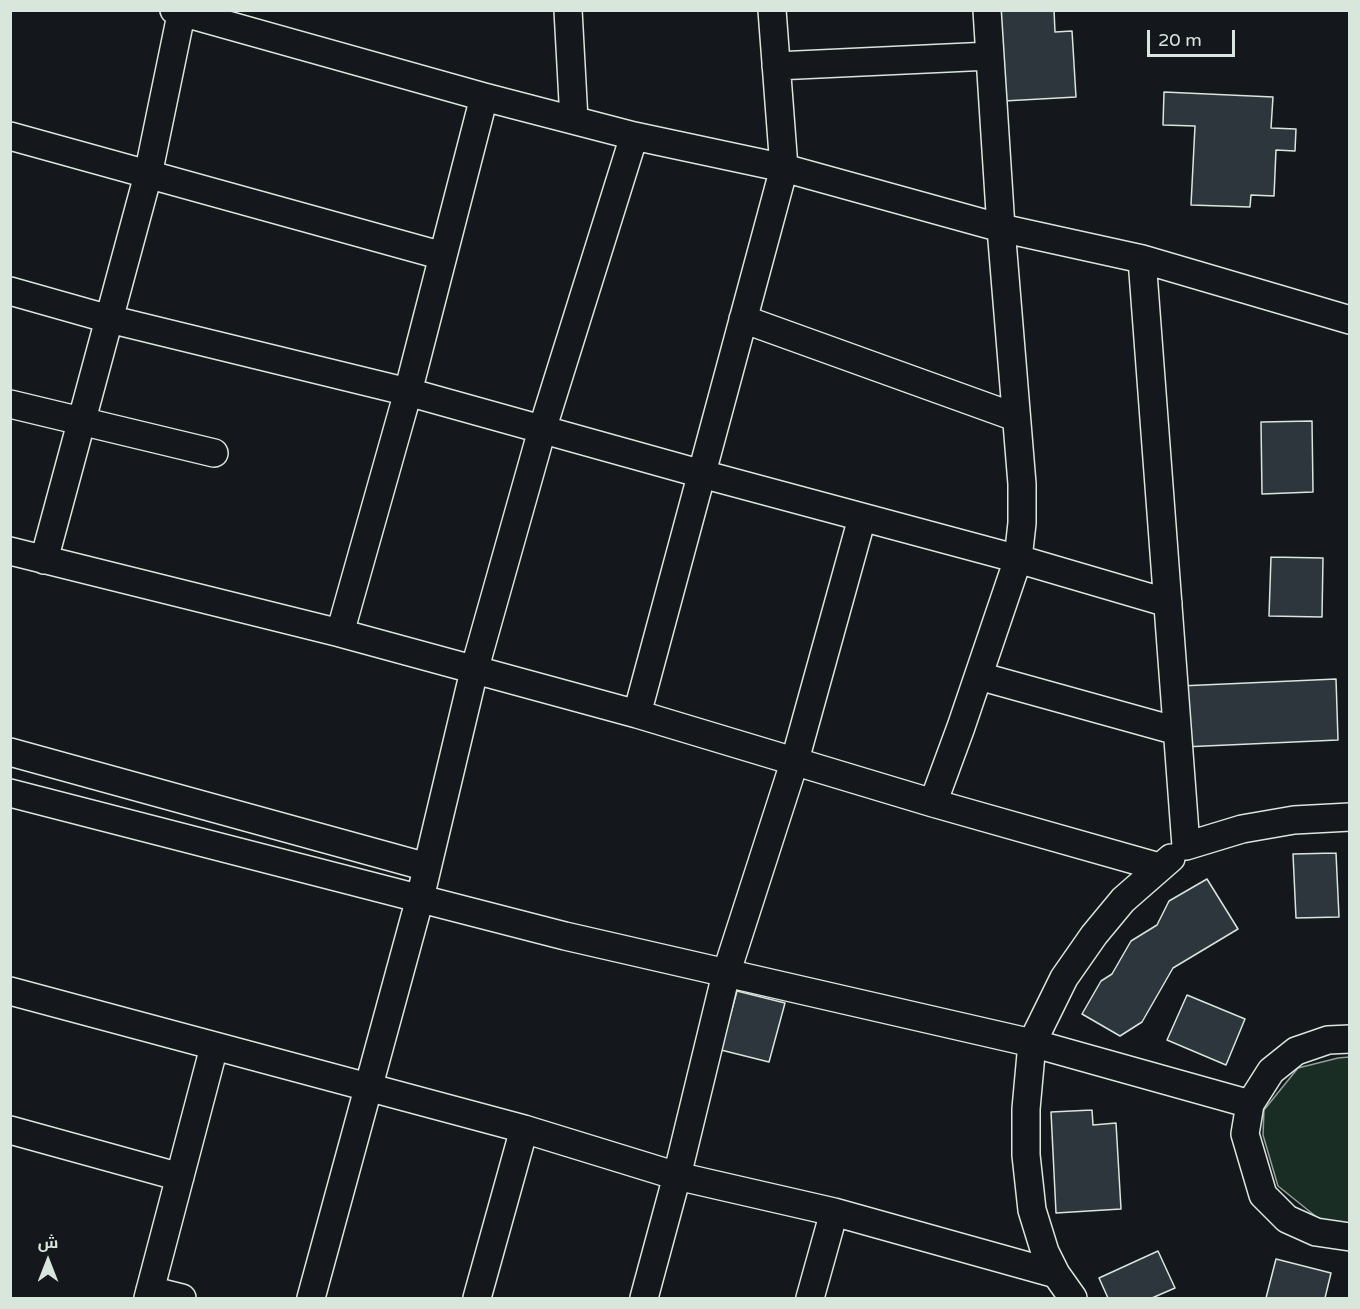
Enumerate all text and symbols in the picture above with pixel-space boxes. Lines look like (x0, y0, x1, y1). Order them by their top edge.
scale bar (1150, 18, 1238, 56)
text: 20 m (1158, 29, 1202, 51)
north arrow (18, 1231, 78, 1291)
text: ش (38, 1233, 58, 1253)

